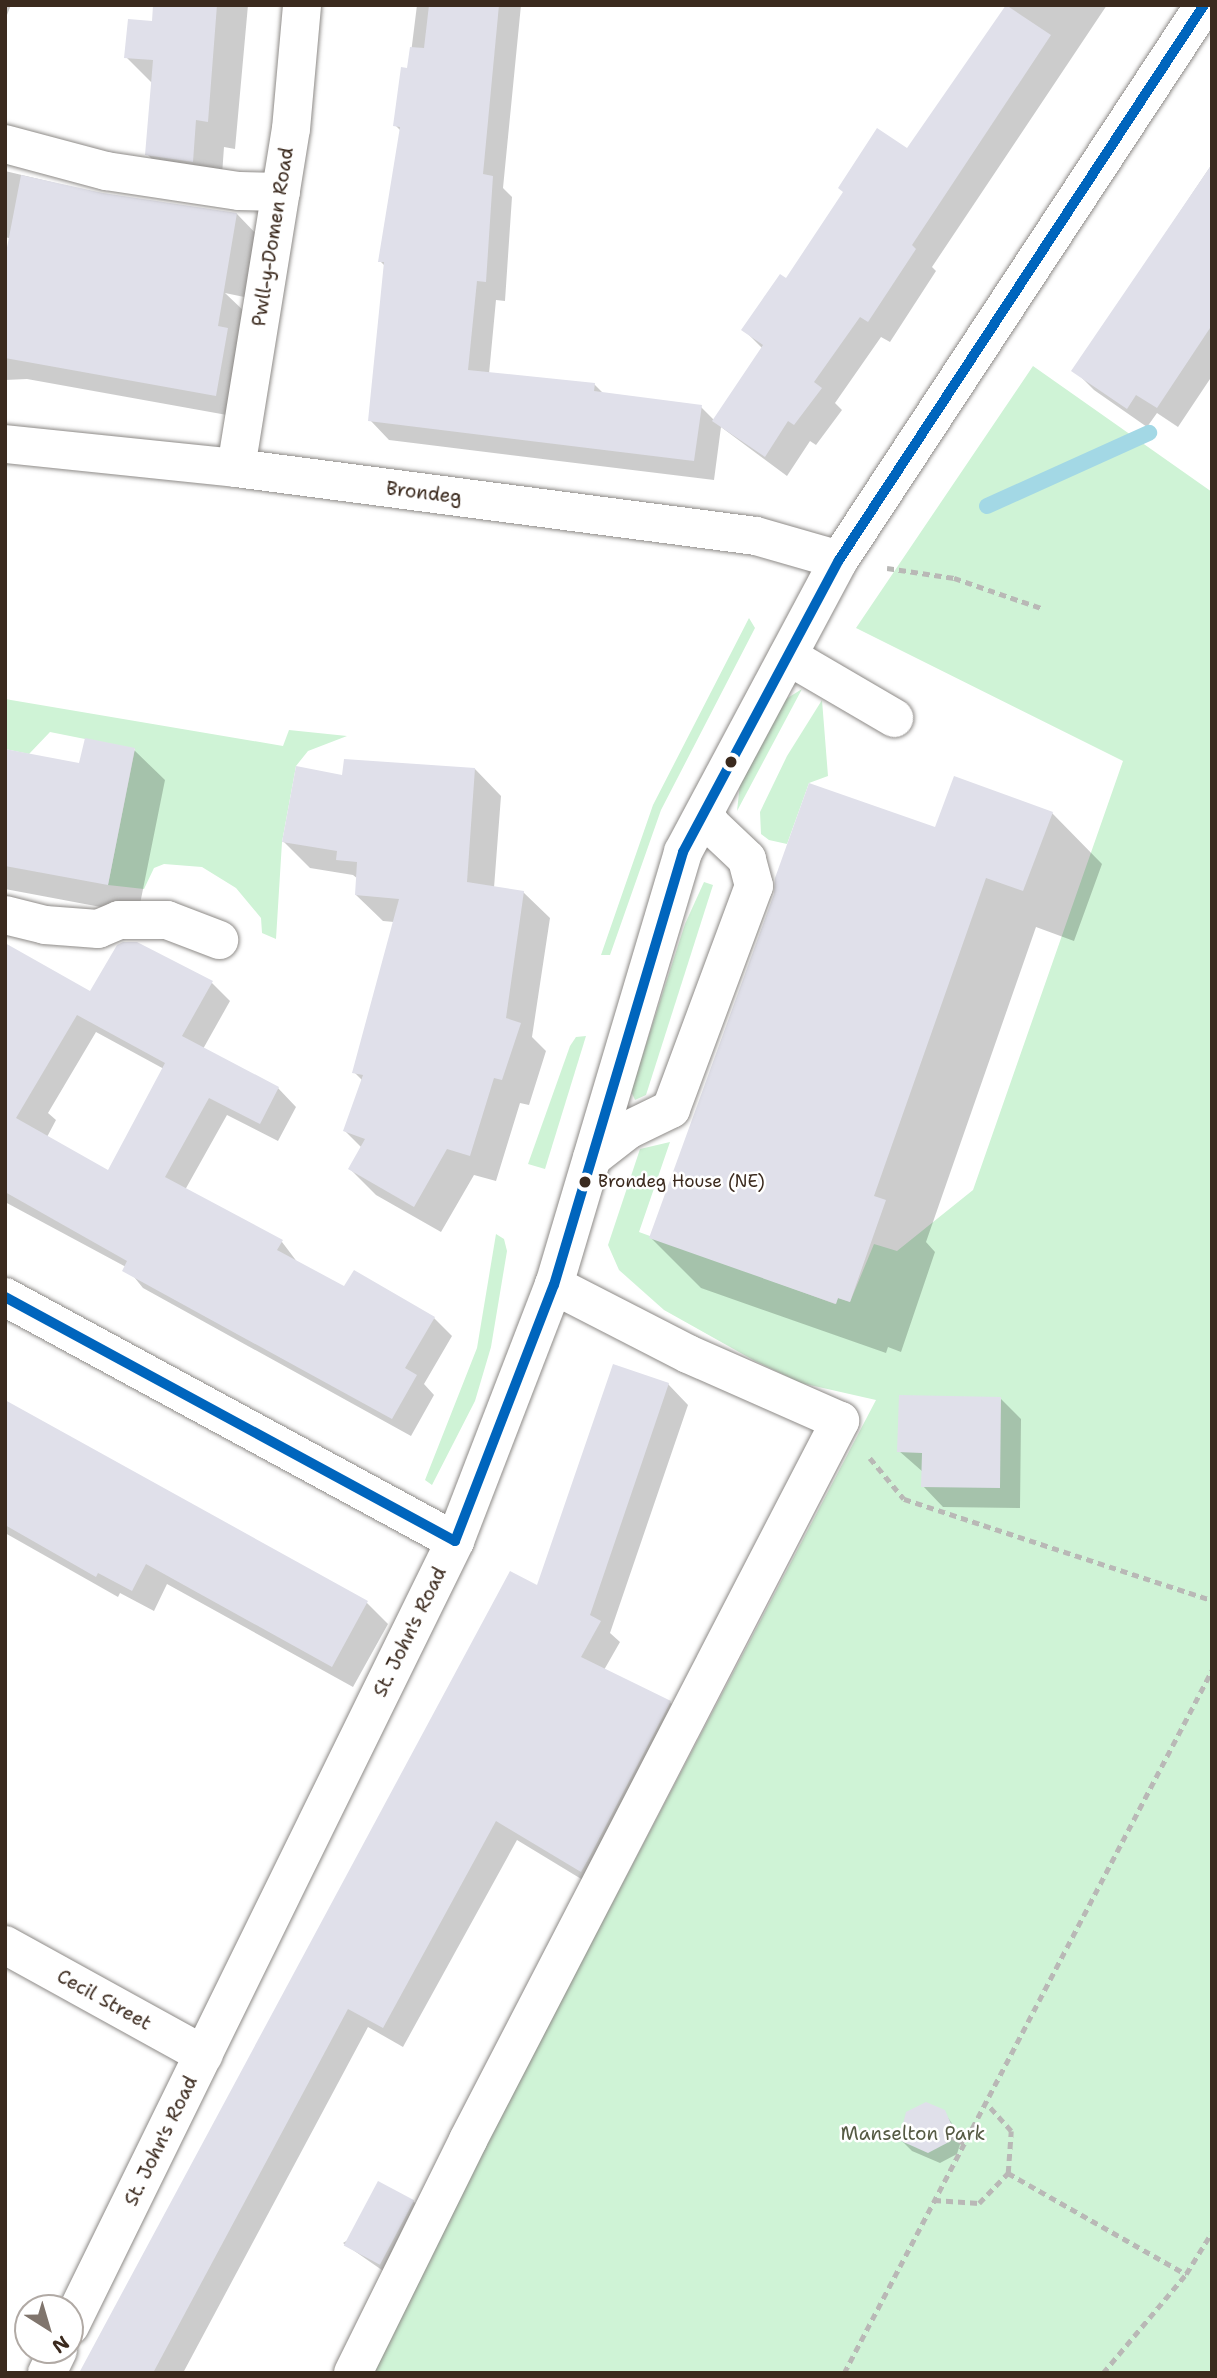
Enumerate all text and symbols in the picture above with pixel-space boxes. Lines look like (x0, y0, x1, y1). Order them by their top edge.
street label: Pwll-y-Domen Road (248, 146, 298, 328)
street label: Brondeg (385, 477, 463, 509)
unlabelled marker (724, 755, 738, 769)
place label: Brondeg House (NE) (598, 1172, 765, 1192)
marker: Brondeg House (NE) (578, 1175, 592, 1189)
street label: St. John's Road (369, 1563, 451, 1701)
street label: Cecil Street (53, 1965, 155, 2035)
street label: St. John's Road (120, 2072, 202, 2210)
park label: Manselton Park (841, 2123, 985, 2145)
north arrow (14, 2294, 84, 2364)
text: N (47, 2330, 74, 2359)

